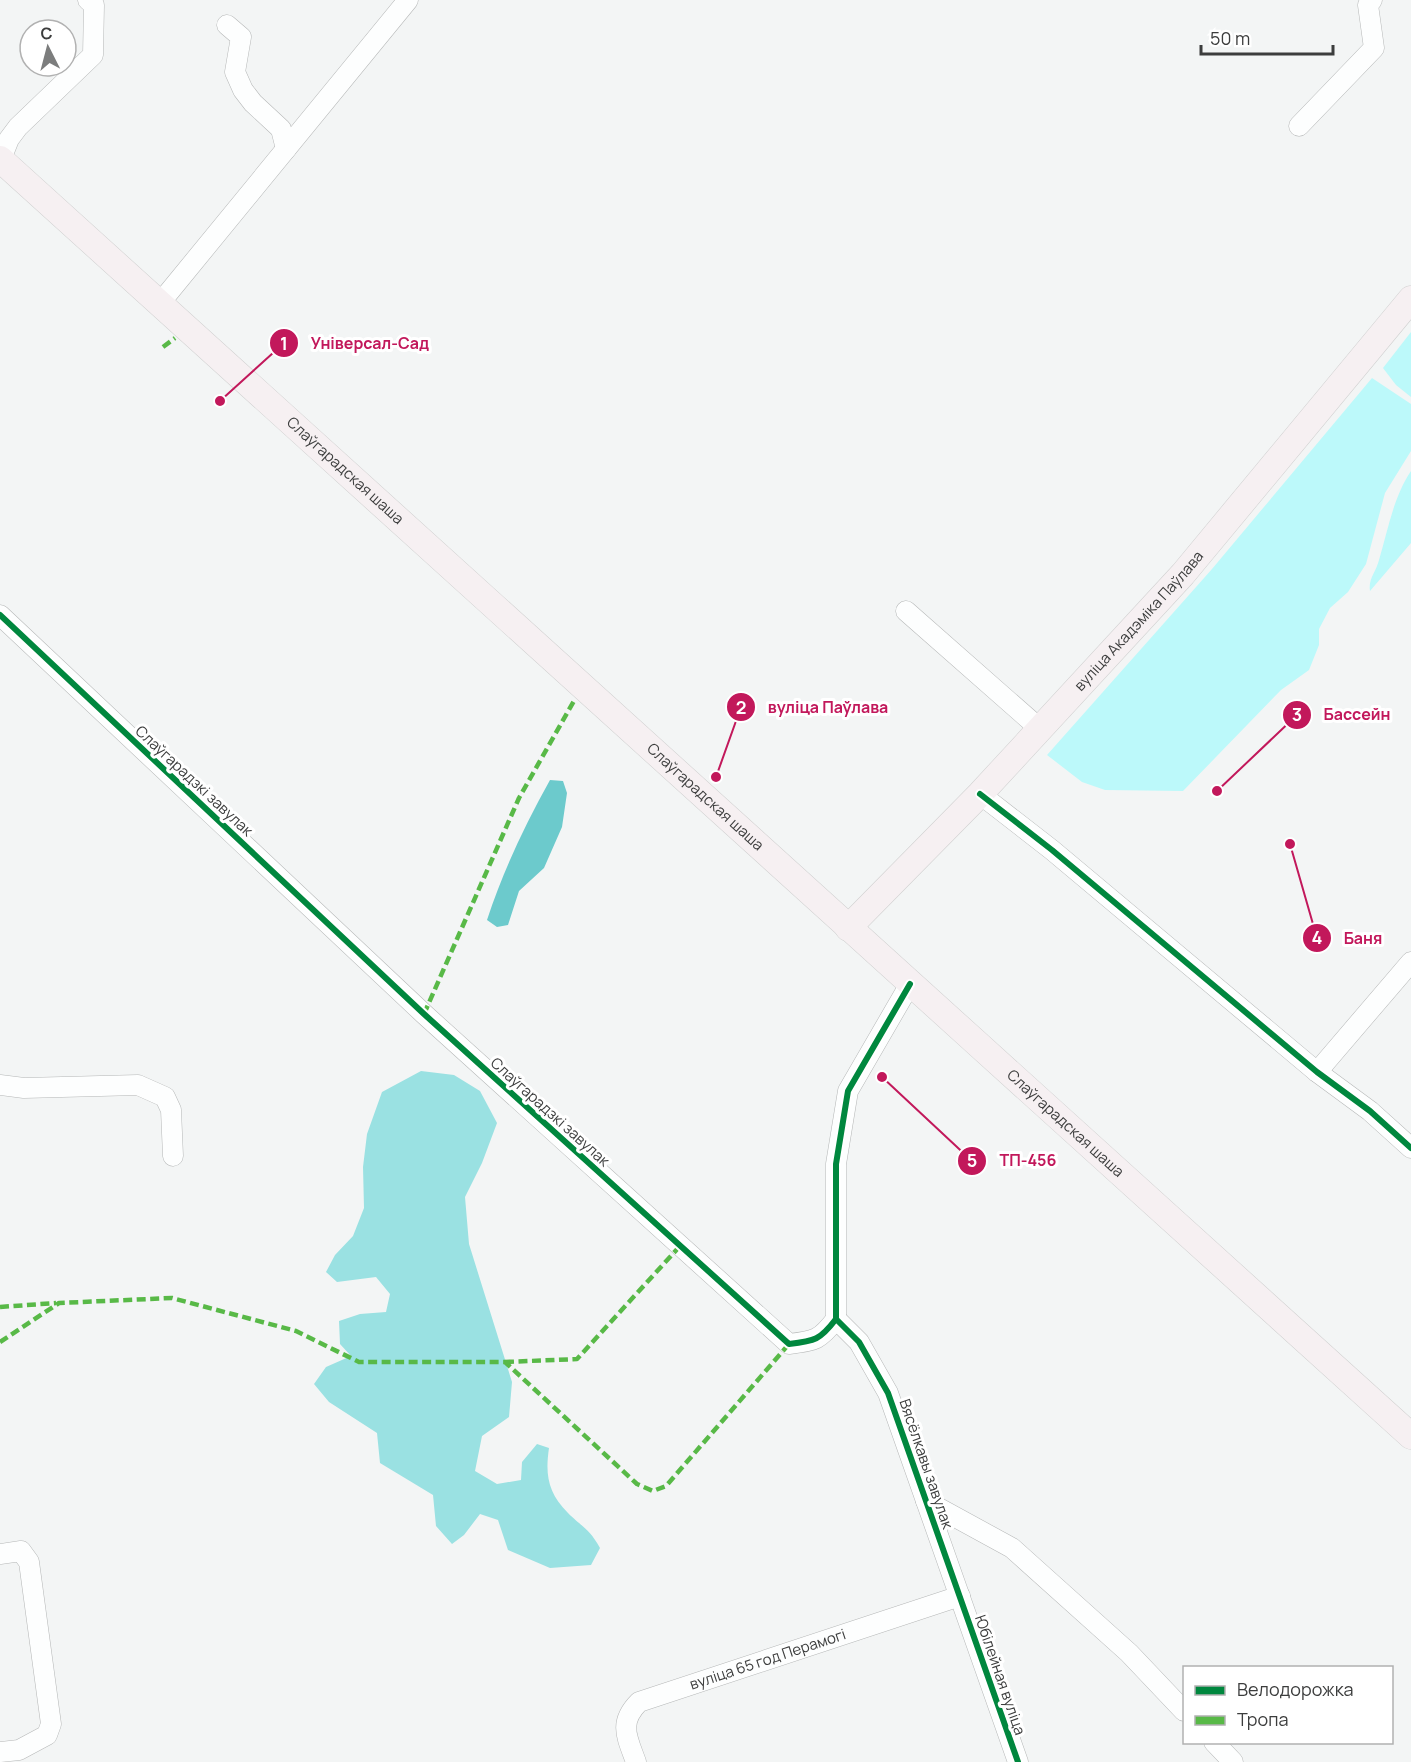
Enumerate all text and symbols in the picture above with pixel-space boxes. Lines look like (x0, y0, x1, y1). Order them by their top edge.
north arrow (18, 18, 78, 78)
scale bar (1201, 18, 1333, 56)
text: С (39, 22, 54, 45)
text: 50 m (1210, 26, 1250, 50)
callout: Універсал-Сад (269, 326, 442, 360)
text: 1 (280, 331, 288, 355)
text: Універсал-Сад (311, 332, 429, 354)
street label: Слаўгарадская шаша (282, 412, 409, 529)
street label: вуліца Акадэміка Паўлава (1069, 546, 1208, 695)
callout: вуліца Паўлава (726, 690, 900, 724)
text: 2 (736, 695, 746, 719)
text: вуліца Паўлава (768, 696, 888, 718)
callout: Бассейн (1282, 698, 1403, 732)
text: 3 (1292, 702, 1302, 726)
text: Бассейн (1324, 703, 1390, 725)
street label: Слаўгарадзкі завулак (131, 720, 258, 841)
street label: Слаўгарадская шаша (643, 738, 769, 855)
callout: Баня (1302, 921, 1395, 955)
text: 4 (1312, 925, 1323, 949)
text: Баня (1344, 927, 1382, 949)
street label: Слаўгарадзкі завулак (486, 1052, 615, 1171)
street label: Слаўгарадская шаша (1003, 1064, 1129, 1182)
callout: ТП-456 (957, 1144, 1068, 1178)
text: 5 (967, 1148, 977, 1172)
text: ТП-456 (1000, 1149, 1056, 1171)
street label: Вясёлкавы завулак (894, 1396, 959, 1532)
street label: Юбілейная вуліца (970, 1612, 1031, 1738)
street label: вуліца 65 год Перамогі (687, 1623, 848, 1695)
legend (1183, 1666, 1393, 1744)
text: Велодорожка (1237, 1677, 1354, 1701)
text: Тропа (1237, 1707, 1288, 1731)

